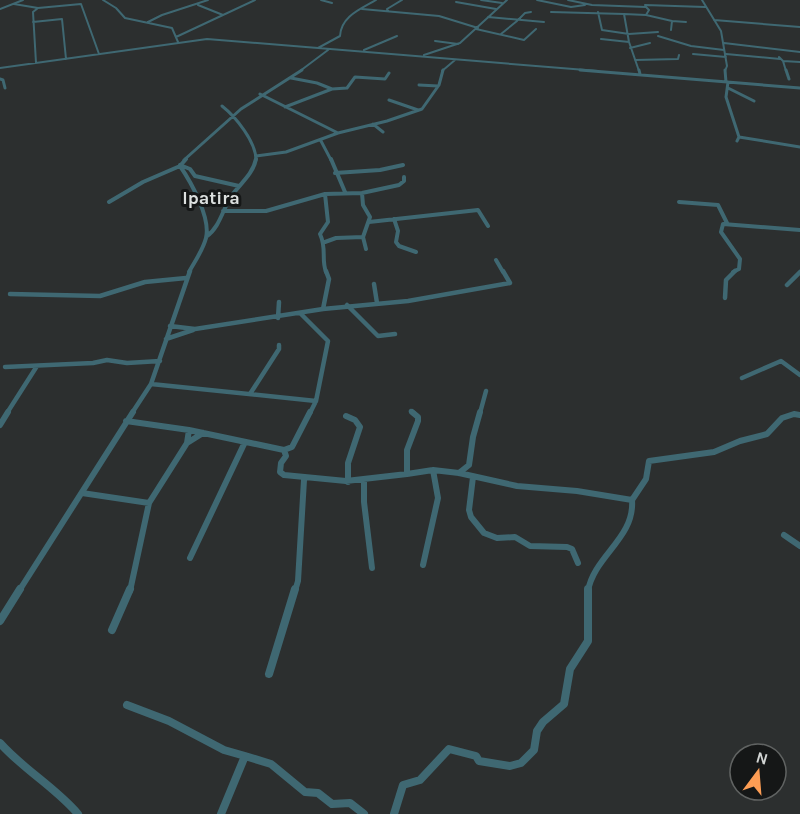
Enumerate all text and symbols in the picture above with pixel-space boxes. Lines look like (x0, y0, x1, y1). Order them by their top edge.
district label: Ipatira (182, 187, 240, 209)
north arrow (728, 742, 788, 802)
text: N (754, 747, 770, 769)

